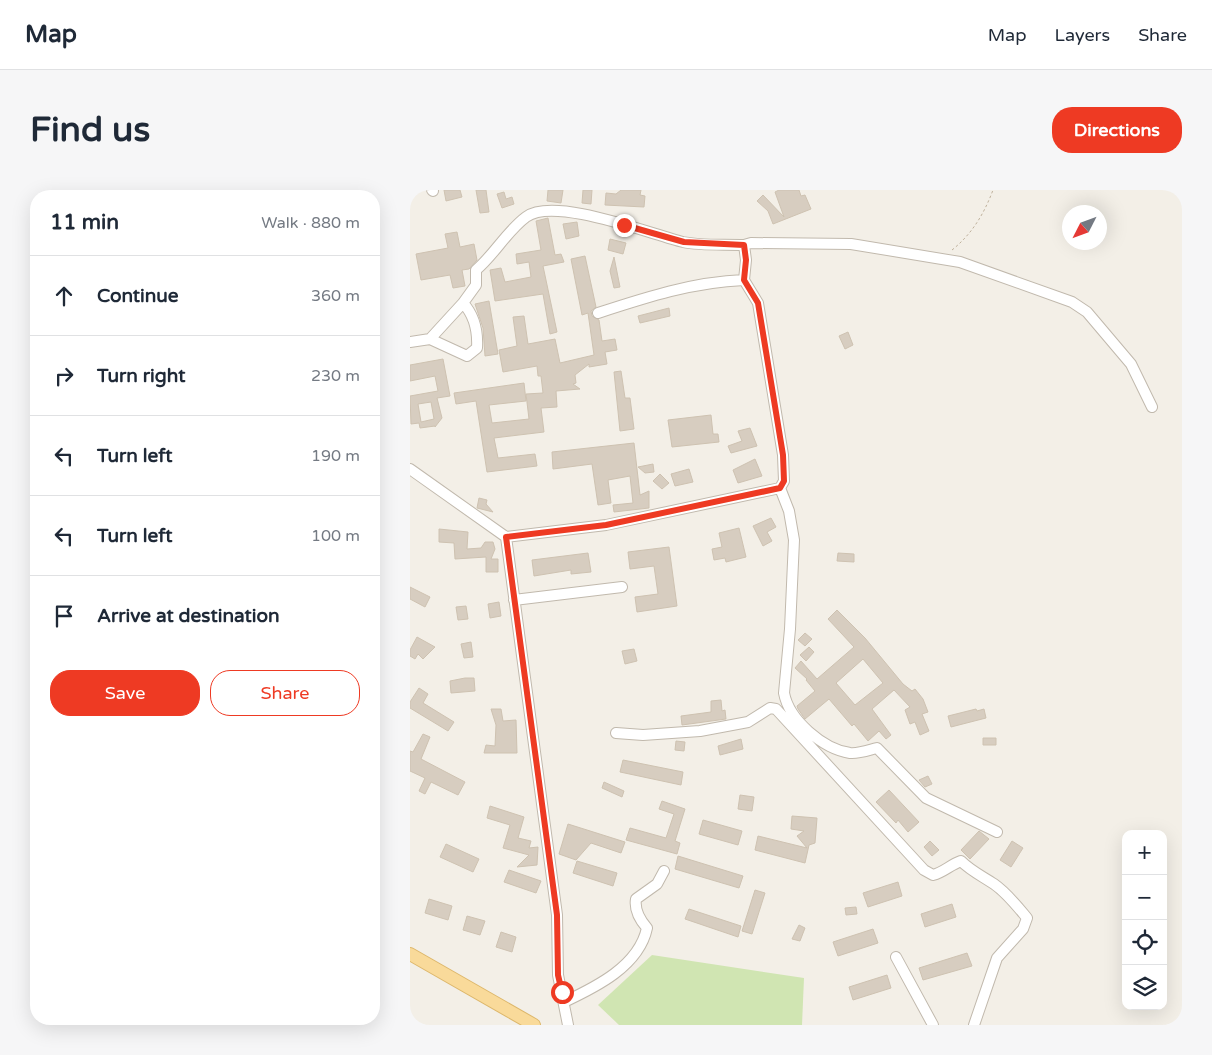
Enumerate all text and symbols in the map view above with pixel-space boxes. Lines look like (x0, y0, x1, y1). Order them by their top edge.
text: Map (25, 20, 77, 49)
text: Map (988, 24, 1027, 46)
text: Layers (1055, 24, 1110, 46)
text: Share (1138, 24, 1187, 46)
button: Directions (1052, 107, 1182, 153)
text: Find us (30, 109, 150, 151)
north arrow (1062, 205, 1107, 250)
text: 11 min (50, 210, 119, 235)
text: Walk · 880 m (261, 213, 360, 233)
route end (613, 214, 636, 237)
icon: ahead (50, 282, 78, 310)
text: Continue (97, 285, 179, 307)
text: 360 m (311, 286, 360, 306)
icon: right (50, 362, 78, 390)
text: Turn right (97, 365, 185, 387)
text: 230 m (311, 366, 360, 386)
icon: left (50, 442, 78, 470)
text: Turn left (97, 445, 173, 467)
text: 190 m (311, 446, 360, 466)
icon: left (50, 522, 78, 550)
text: Turn left (97, 525, 173, 547)
text: 100 m (311, 526, 360, 546)
icon: arrive (50, 602, 78, 630)
text: Arrive at destination (97, 605, 280, 627)
button: Save (50, 670, 200, 716)
button: Share (210, 670, 360, 716)
map controls (1122, 830, 1167, 1010)
button: + (1122, 830, 1167, 875)
button: − (1122, 875, 1167, 920)
button: locate (1122, 920, 1167, 965)
button: layers (1122, 965, 1167, 1010)
route start (551, 981, 574, 1004)

